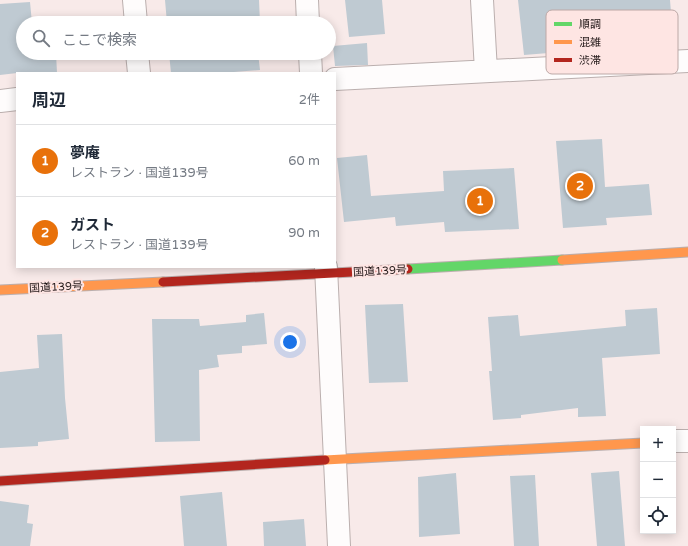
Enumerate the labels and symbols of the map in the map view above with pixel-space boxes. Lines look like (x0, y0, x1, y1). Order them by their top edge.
legend (546, 10, 678, 74)
text: 順調 (579, 18, 601, 31)
text: 混雑 (579, 36, 601, 49)
text: 渋滞 (579, 54, 601, 67)
pin: 2 (567, 171, 593, 201)
pin: 1 (467, 186, 493, 216)
street label: 国道139号 (353, 263, 407, 279)
street label: 国道139号 (29, 279, 83, 295)
your location (280, 332, 300, 352)

